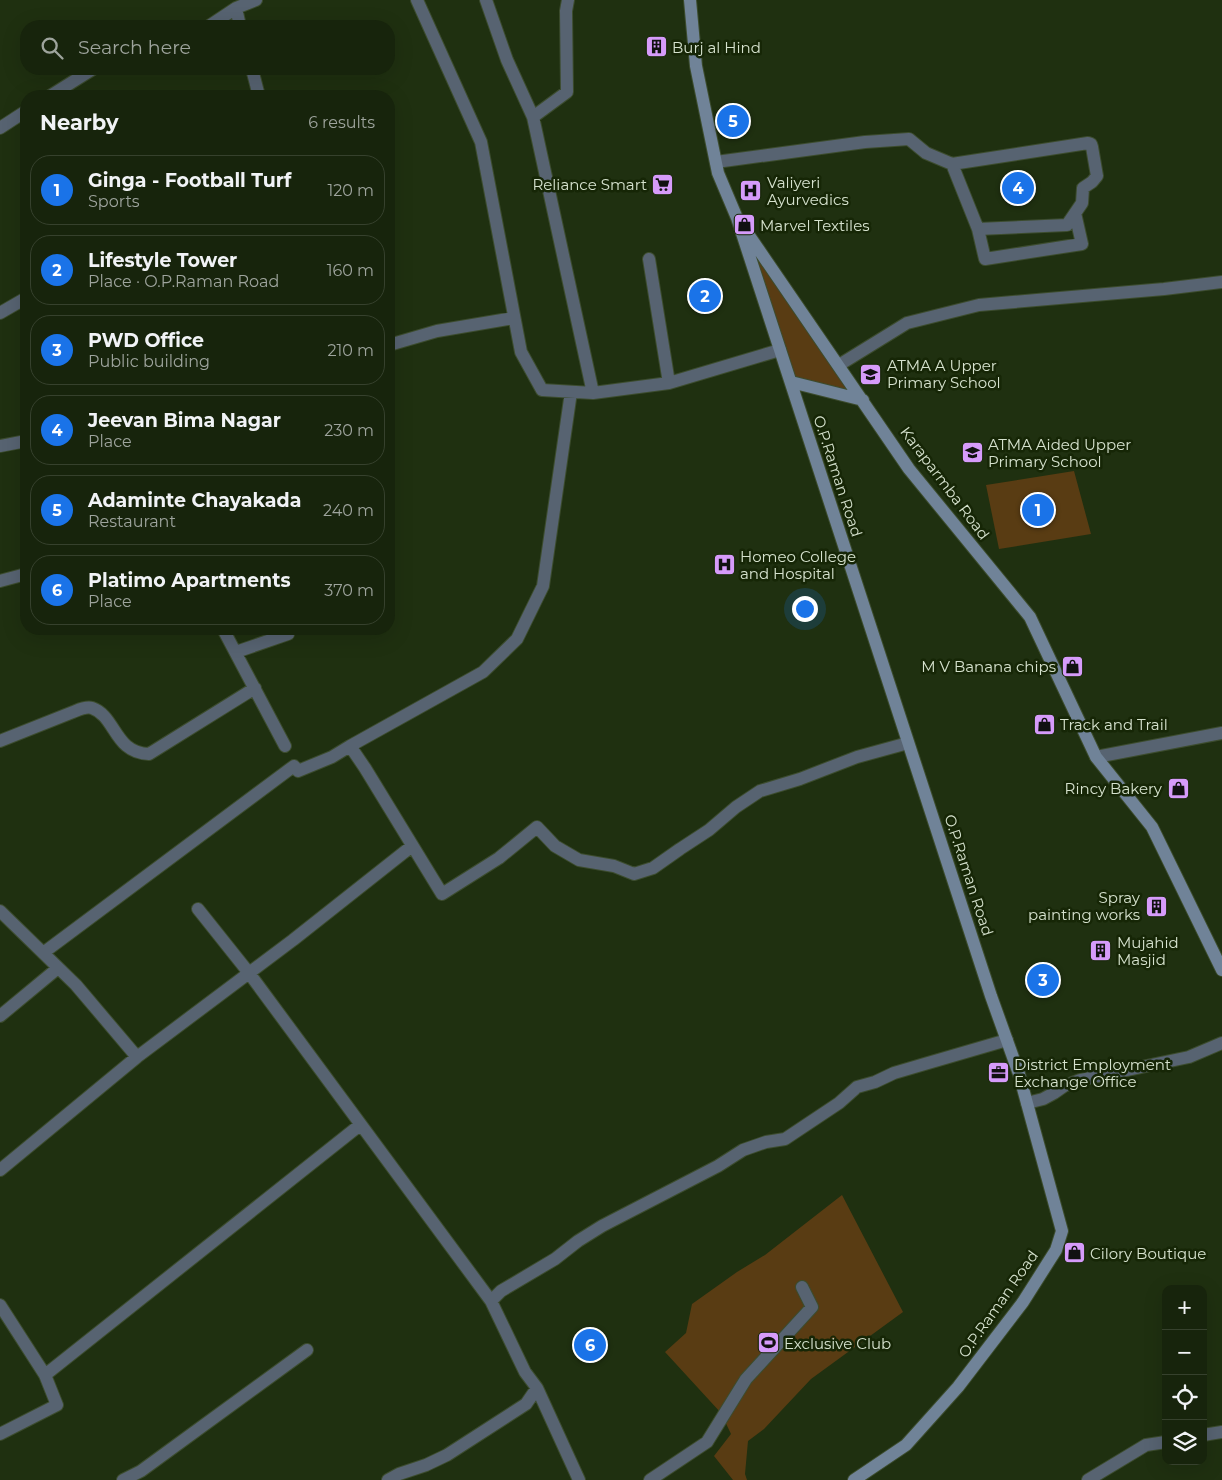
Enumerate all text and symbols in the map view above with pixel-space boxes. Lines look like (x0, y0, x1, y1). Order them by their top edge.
search box (20, 20, 395, 75)
icon: search (38, 34, 66, 62)
building icon: Burj al Hind (644, 35, 668, 59)
text: Search here (78, 36, 191, 59)
place label: Burj al Hind (672, 38, 761, 57)
pin: 5 (717, 102, 749, 140)
text: Nearby (40, 110, 119, 135)
text: 6 results (308, 113, 375, 132)
text: Ginga - Football Turf (88, 169, 291, 192)
pin: 4 (1002, 169, 1034, 207)
supermarket icon: Reliance Smart (651, 172, 675, 196)
place label: Valiyeri Ayurvedics (767, 173, 849, 209)
place label: Reliance Smart (532, 175, 647, 194)
hospital icon: Valiyeri Ayurvedics (739, 179, 763, 203)
text: 1 (54, 181, 60, 200)
text: 120 m (327, 181, 374, 200)
text: Sports (88, 192, 140, 211)
shop icon: Marvel Textiles (732, 213, 756, 237)
place label: Marvel Textiles (760, 216, 870, 235)
text: Lifestyle Tower (88, 249, 237, 272)
text: 2 (52, 261, 62, 280)
text: 160 m (327, 261, 374, 280)
text: Place · O.P.Raman Road (88, 272, 279, 291)
pin: 2 (689, 277, 721, 315)
text: PWD Office (88, 329, 204, 352)
text: 3 (52, 341, 62, 360)
text: 210 m (327, 341, 374, 360)
text: Public building (88, 352, 210, 371)
place label: ATMA A Upper Primary School (887, 356, 1001, 392)
school or university icon: ATMA A Upper Primary School (859, 362, 883, 386)
text: Jeevan Bima Nagar (88, 409, 281, 432)
street label: O.P.Raman Road (809, 413, 867, 539)
text: 4 (51, 421, 63, 440)
text: 230 m (324, 421, 374, 440)
street label: Karaparmba Road (896, 423, 994, 543)
text: Place (88, 432, 132, 451)
place label: ATMA Aided Upper Primary School (988, 435, 1131, 471)
school or university icon: ATMA Aided Upper Primary School (960, 441, 984, 465)
text: Adaminte Chayakada (88, 489, 301, 512)
pin: 1 (1022, 491, 1054, 529)
text: 5 (52, 501, 62, 520)
text: 240 m (323, 501, 374, 520)
text: Restaurant (88, 512, 176, 531)
place label: Homeo College and Hospital (740, 547, 856, 583)
hospital icon: Homeo College and Hospital (712, 553, 736, 577)
text: Platimo Apartments (88, 569, 291, 592)
text: 6 (52, 581, 62, 600)
text: 370 m (324, 581, 374, 600)
text: Place (88, 592, 132, 611)
your location (792, 596, 818, 622)
shop icon: M V Banana chips (1060, 654, 1084, 678)
place label: M V Banana chips (921, 657, 1056, 676)
shop icon: Track and Trail (1032, 712, 1056, 736)
place label: Track and Trail (1060, 715, 1168, 734)
shop icon: Rincy Bakery (1166, 776, 1190, 800)
place label: Rincy Bakery (1065, 779, 1163, 798)
street label: O.P.Raman Road (940, 812, 998, 938)
place label: Spray painting works (1028, 888, 1141, 924)
building icon: Spray painting works (1144, 894, 1168, 918)
place label: Mujahid Masjid (1117, 933, 1179, 969)
building icon: Mujahid Masjid (1089, 939, 1113, 963)
pin: 3 (1027, 961, 1059, 999)
place label: District Employment Exchange Office (1014, 1055, 1171, 1091)
office icon: District Employment Exchange Office (986, 1061, 1010, 1085)
shop icon: Cilory Boutique (1062, 1241, 1086, 1265)
place label: Cilory Boutique (1090, 1244, 1206, 1263)
street label: O.P.Raman Road (954, 1247, 1042, 1361)
map controls (1162, 1285, 1207, 1465)
button: + (1162, 1285, 1207, 1330)
pin: 6 (574, 1326, 606, 1364)
button: − (1162, 1330, 1207, 1375)
sports icon: Exclusive Club (756, 1331, 780, 1355)
place label: Exclusive Club (784, 1334, 891, 1353)
button: locate (1162, 1375, 1207, 1420)
button: layers (1162, 1420, 1207, 1465)

